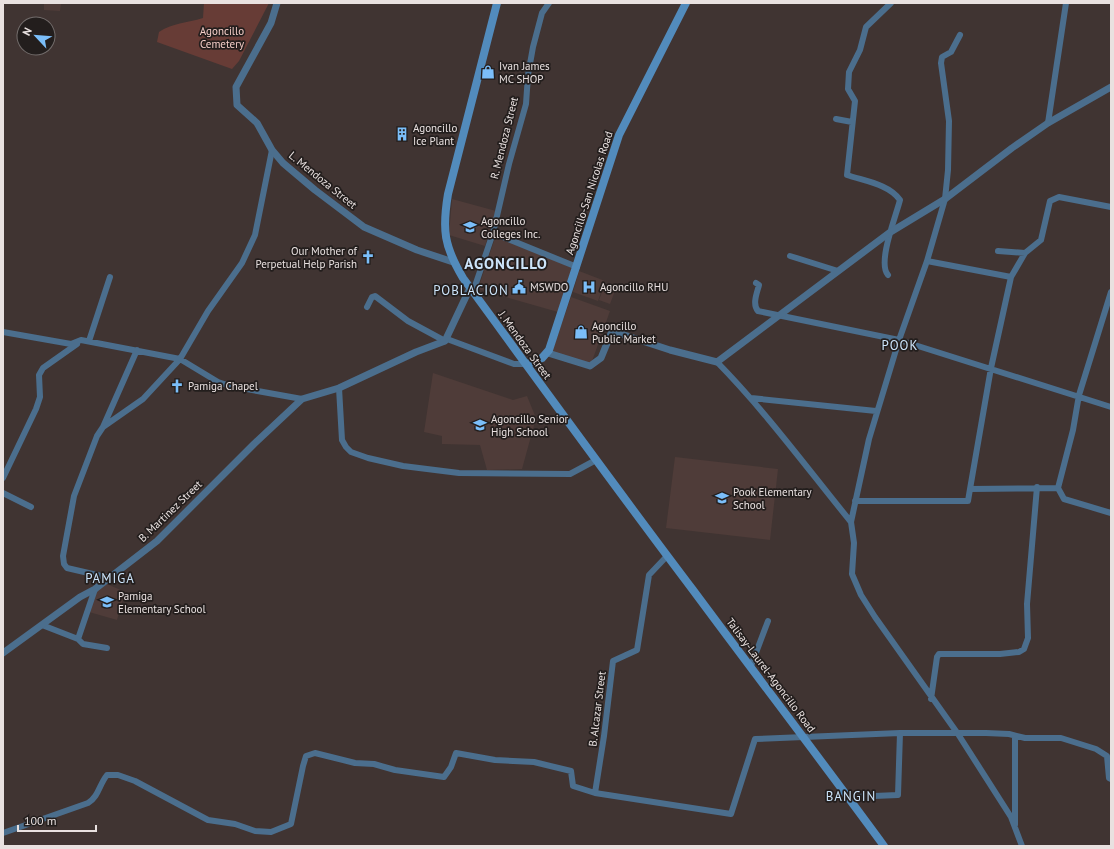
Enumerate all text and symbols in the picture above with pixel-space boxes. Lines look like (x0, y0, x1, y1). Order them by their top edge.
north arrow (16, 16, 56, 56)
park label: Agoncillo Cemetery (200, 24, 245, 51)
text: N (19, 25, 35, 38)
place label: Ivan James MC SHOP (499, 59, 550, 86)
shop icon: Ivan James MC SHOP (480, 64, 496, 80)
street label: R. Mendoza Street (487, 95, 521, 181)
place label: Agoncillo Ice Plant (413, 121, 457, 148)
building icon: Agoncillo Ice Plant (394, 126, 410, 142)
street label: Agoncillo-San Nicolas Road (562, 129, 616, 257)
street label: L. Mendoza Street (286, 148, 360, 212)
place label: Agoncillo Colleges Inc. (481, 214, 540, 241)
school or university icon: Agoncillo Colleges Inc. (462, 219, 478, 235)
place label: Our Mother of Perpetual Help Parish (255, 244, 357, 271)
church icon: Our Mother of Perpetual Help Parish (360, 249, 376, 265)
district label: AGONCILLO (464, 254, 548, 273)
public building icon: MSWDO (511, 279, 527, 295)
hospital icon: Agoncillo RHU (581, 279, 597, 295)
place label: MSWDO (530, 280, 568, 294)
place label: Agoncillo RHU (600, 280, 668, 294)
district label: POBLACION (433, 282, 509, 299)
street label: J. Mendoza Street (495, 307, 555, 382)
place label: Agoncillo Public Market (592, 319, 656, 346)
shop icon: Agoncillo Public Market (573, 324, 589, 340)
district label: POOK (882, 337, 918, 354)
church icon: Pamiga Chapel (169, 378, 185, 394)
place label: Pamiga Chapel (188, 379, 259, 393)
place label: Agoncillo Senior High School (491, 412, 569, 439)
school or university icon: Agoncillo Senior High School (472, 417, 488, 433)
street label: B. Martinez Street (135, 477, 205, 545)
place label: Pook Elementary School (733, 485, 813, 512)
school or university icon: Pook Elementary School (714, 490, 730, 506)
district label: PAMIGA (85, 570, 135, 587)
place label: Pamiga Elementary School (118, 589, 206, 616)
school or university icon: Pamiga Elementary School (99, 594, 115, 610)
street label: Talisay-Laurel-Agoncillo Road (723, 615, 819, 735)
street label: B. Alcazar Street (585, 670, 609, 747)
district label: BANGIN (826, 788, 876, 805)
scale bar (18, 807, 96, 833)
text: 100 m (24, 813, 57, 828)

